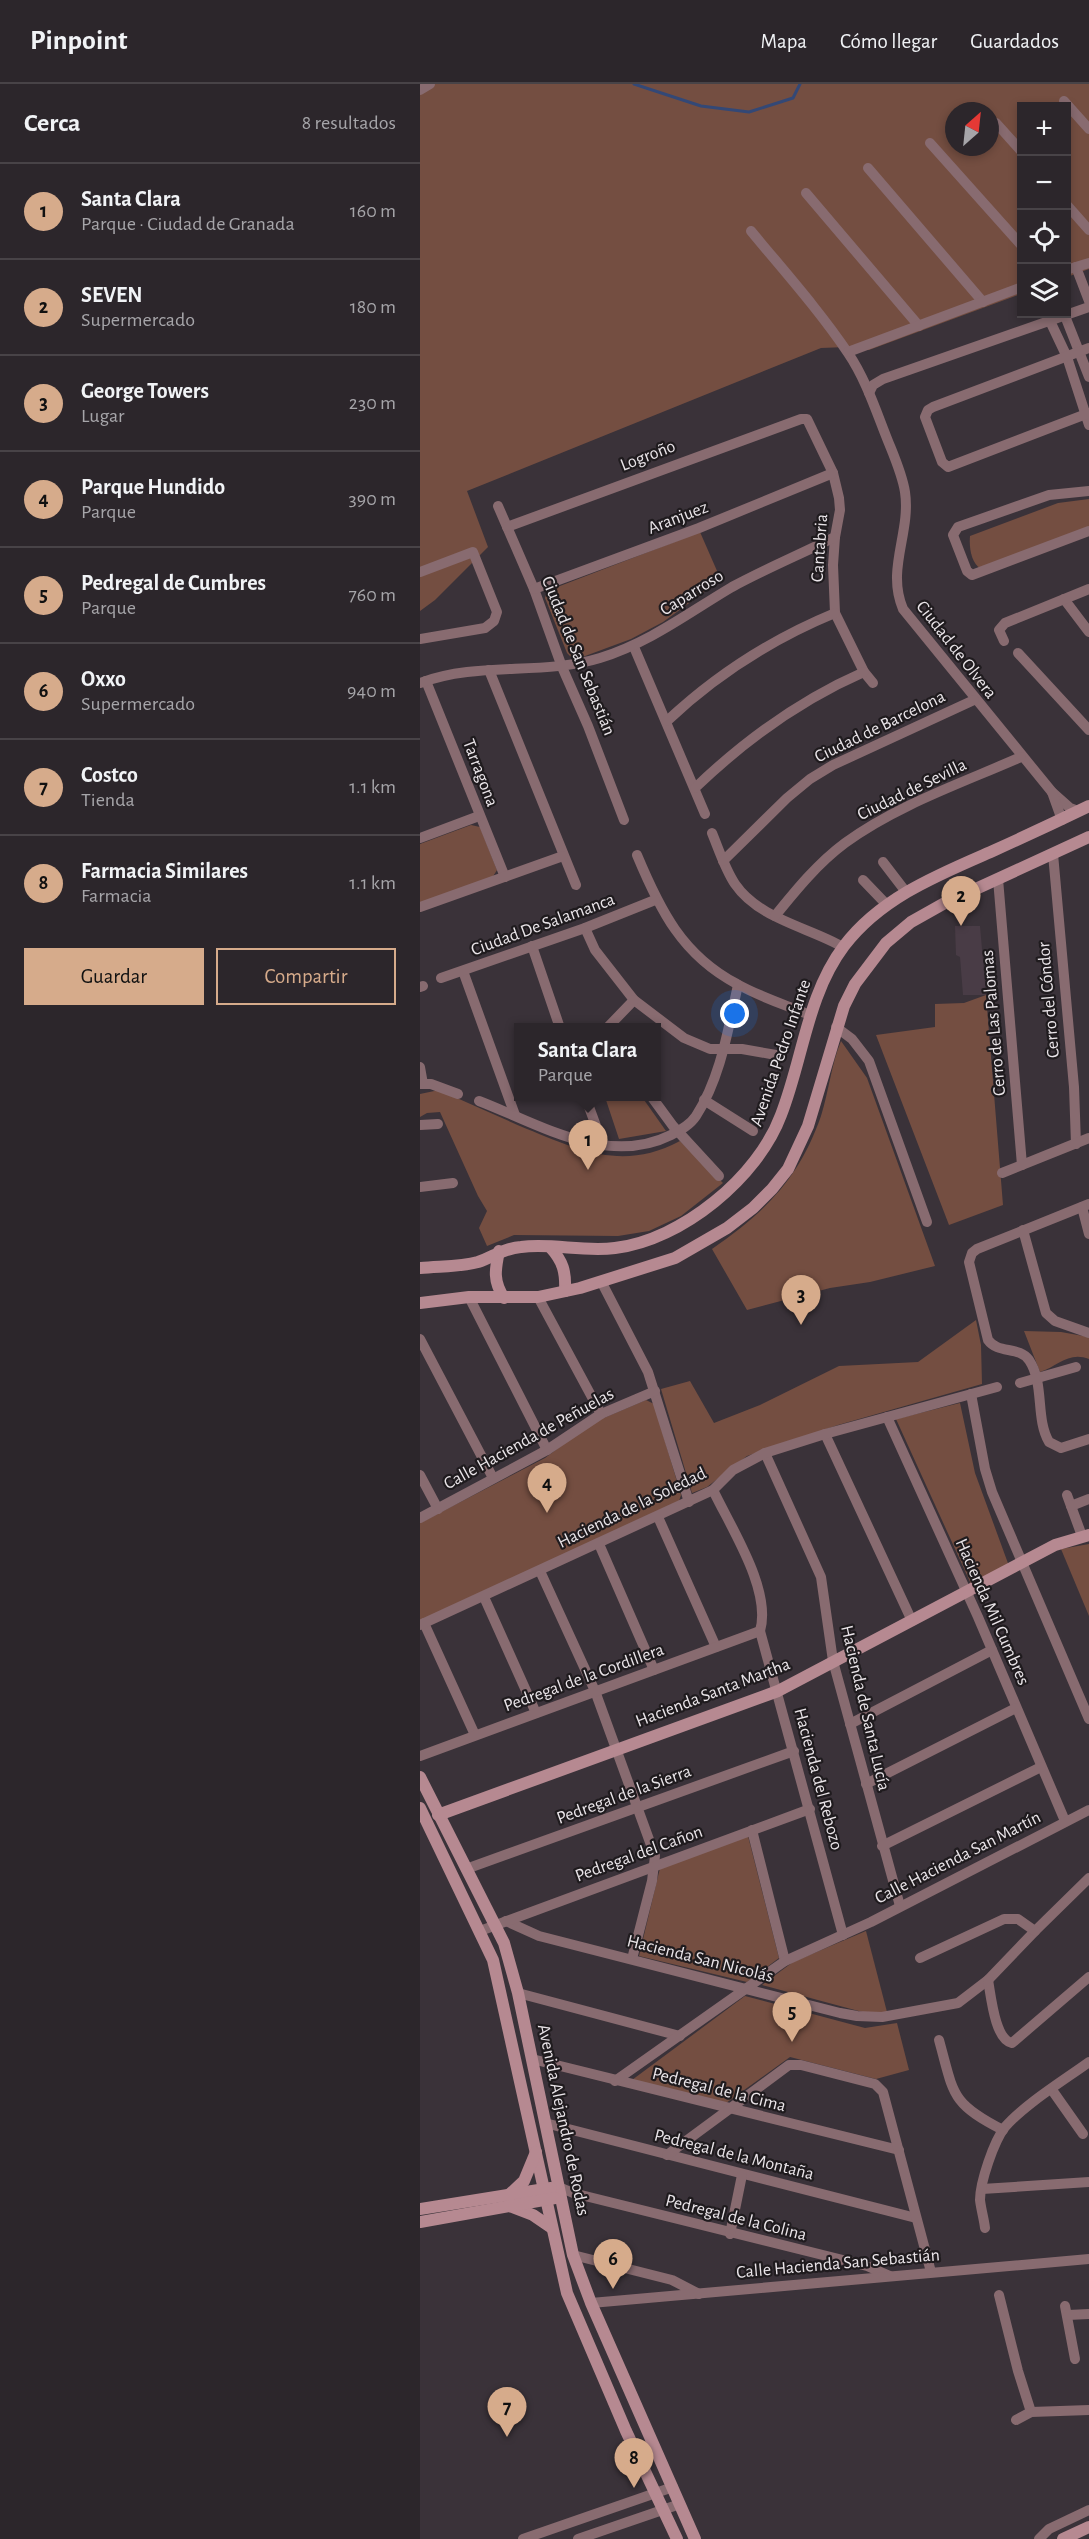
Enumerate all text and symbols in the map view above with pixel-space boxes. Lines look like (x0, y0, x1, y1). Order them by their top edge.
text: Pinpoint (30, 27, 128, 55)
text: Mapa (761, 31, 807, 52)
text: Cómo llegar (840, 31, 937, 52)
text: Guardados (970, 31, 1059, 52)
north arrow (945, 102, 999, 156)
map controls (1017, 102, 1071, 318)
button: + (1017, 102, 1071, 156)
text: Cerca (24, 110, 81, 136)
text: 8 resultados (302, 113, 396, 133)
button: − (1017, 156, 1071, 210)
text: Santa Clara (81, 188, 181, 210)
text: 1 (40, 201, 47, 221)
text: 160 m (350, 201, 396, 221)
button: locate (1017, 210, 1071, 264)
text: Parque · Ciudad de Granada (81, 214, 295, 234)
button: layers (1017, 264, 1071, 318)
text: SEVEN (81, 284, 142, 306)
text: 2 (39, 297, 48, 317)
text: 180 m (350, 297, 396, 317)
text: Supermercado (81, 310, 195, 330)
text: George Towers (81, 380, 209, 402)
text: 3 (39, 393, 48, 413)
text: 230 m (349, 393, 396, 413)
text: Lugar (81, 406, 124, 426)
street label: Logroño (618, 437, 678, 475)
text: Parque Hundido (81, 476, 225, 498)
text: 4 (38, 489, 49, 509)
text: 390 m (349, 489, 396, 509)
street label: Aranjuez (645, 498, 711, 538)
text: Parque (81, 502, 136, 522)
street label: Cantabria (809, 513, 831, 583)
street label: Caparroso (657, 566, 727, 619)
text: Pedregal de Cumbres (81, 572, 266, 594)
street label: Ciudad de San Sebastián (538, 574, 618, 738)
text: 5 (39, 585, 48, 605)
text: 760 m (348, 585, 396, 605)
text: Parque (81, 598, 136, 618)
street label: Ciudad de Olvera (912, 598, 1000, 702)
text: Oxxo (81, 668, 126, 690)
text: 6 (39, 681, 48, 701)
text: 940 m (347, 681, 396, 701)
street label: Ciudad de Barcelona (812, 688, 948, 766)
text: Supermercado (81, 694, 195, 714)
street label: Tarragona (459, 737, 501, 809)
street label: Ciudad de Sevilla (855, 756, 969, 824)
text: Costco (81, 764, 138, 786)
text: 7 (39, 777, 48, 797)
text: 1.1 km (349, 777, 396, 797)
text: Tienda (81, 790, 135, 810)
text: Farmacia Similares (81, 860, 248, 882)
text: 8 (39, 873, 48, 893)
text: 1.1 km (349, 873, 396, 893)
pin: 2 (942, 876, 980, 926)
text: Farmacia (81, 886, 152, 906)
street label: Ciudad De Salamanca (469, 891, 617, 959)
street label: Cerro del Cóndor (1035, 941, 1063, 1059)
button: Guardar (24, 948, 204, 1005)
button: Compartir (216, 948, 396, 1005)
street label: Cerro de Las Palomas (979, 949, 1009, 1097)
street label: Avenida Pedro Infante (747, 977, 815, 1129)
your location (720, 999, 749, 1028)
popup (514, 1023, 661, 1101)
text: Santa Clara (538, 1039, 637, 1061)
text: Parque (538, 1065, 593, 1085)
pin: 1 (568, 1120, 608, 1170)
pin: 3 (782, 1276, 820, 1325)
street label: Calle Hacienda de Peñuelas (441, 1385, 617, 1493)
pin: 4 (528, 1464, 566, 1513)
street label: Hacienda de la Soledad (555, 1464, 709, 1552)
street label: Hacienda Mil Cumbres (952, 1536, 1032, 1688)
street label: Hacienda de Santa Lucía (837, 1624, 893, 1792)
street label: Pedregal de la Cordillera (502, 1641, 666, 1715)
street label: Hacienda Santa Martha (633, 1655, 793, 1731)
street label: Hacienda del Rebozo (790, 1706, 846, 1852)
street label: Pedregal de la Sierra (554, 1762, 694, 1828)
street label: Calle Hacienda San Martín (872, 1808, 1044, 1908)
street label: Pedregal del Cañon (573, 1823, 705, 1885)
street label: Hacienda San Nicolás (625, 1932, 775, 1986)
pin: 5 (772, 1992, 812, 2042)
street label: Avenida Alejandro de Rodas (534, 2023, 592, 2217)
street label: Pedregal de la Cima (650, 2065, 788, 2115)
street label: Pedregal de la Montaña (652, 2126, 816, 2184)
street label: Pedregal de la Colina (663, 2192, 809, 2244)
pin: 6 (594, 2240, 632, 2289)
street label: Calle Hacienda San Sebastián (735, 2246, 941, 2282)
pin: 7 (488, 2388, 526, 2437)
pin: 8 (614, 2438, 654, 2488)

